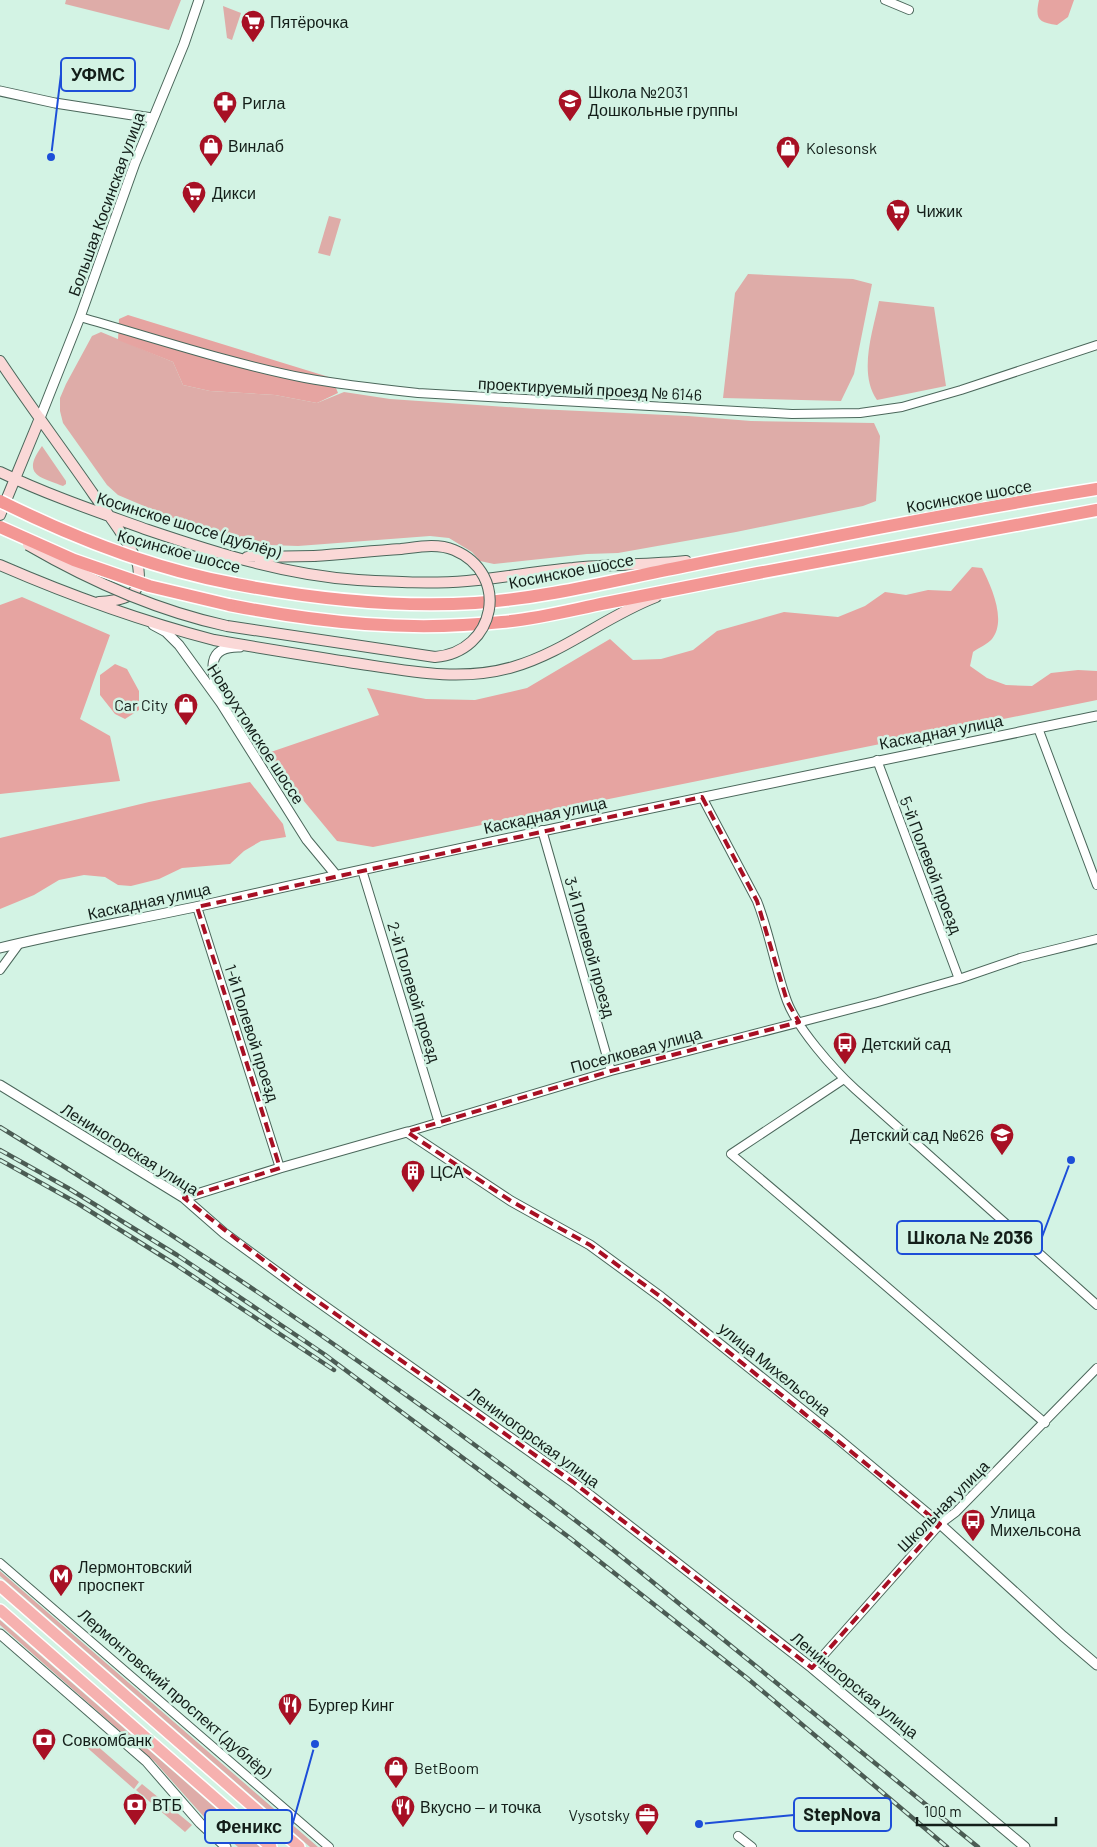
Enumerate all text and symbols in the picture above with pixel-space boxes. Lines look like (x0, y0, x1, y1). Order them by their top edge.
supermarket icon: Пятёрочка (240, 9, 266, 43)
place label: Пятёрочка (270, 12, 349, 31)
callout: УФМС (61, 58, 135, 91)
text: УФМС (71, 63, 125, 85)
place label: Школа №2031 Дошкольные группы (588, 82, 738, 119)
school or university icon: Школа №2031 Дошкольные группы (557, 88, 583, 122)
pharmacy icon: Ригла (212, 90, 238, 124)
place label: Ригла (242, 93, 285, 112)
street label: Большая Косинская улица (63, 109, 148, 298)
shop icon: Винлаб (198, 133, 224, 167)
shop icon: Kolesonsk (775, 135, 801, 169)
place label: Винлаб (228, 136, 284, 155)
place label: Kolesonsk (806, 138, 877, 157)
supermarket icon: Дикси (181, 180, 207, 214)
place label: Дикси (212, 183, 256, 202)
supermarket icon: Чижик (885, 198, 911, 232)
place label: Чижик (916, 201, 963, 220)
street label: проектируемый проезд № 6146 (477, 373, 703, 404)
street label: Косинское шоссе (905, 475, 1033, 516)
street label: Косинское шоссе (дублёр) (95, 488, 283, 562)
street label: Косинское шоссе (115, 525, 243, 577)
street label: Косинское шоссе (507, 549, 635, 592)
street label: Новоухтомское шоссе (204, 660, 309, 807)
shop icon: Car City (173, 692, 199, 726)
place label: Car City (114, 695, 169, 714)
street label: Каскадная улица (878, 710, 1004, 753)
street label: Каскадная улица (482, 792, 608, 837)
street label: 5-й Полевой проезд (897, 793, 967, 937)
street label: 3-й Полевой проезд (561, 874, 620, 1020)
street label: Каскадная улица (86, 878, 212, 923)
street label: 2-й Полевой проезд (384, 919, 445, 1065)
street label: 1-й Полевой проезд (221, 962, 284, 1104)
street label: Поселковая улица (568, 1023, 704, 1076)
bus stop icon: Детский сад (832, 1031, 858, 1065)
place label: Детский сад (862, 1034, 951, 1053)
street label: Лениногорская улица (58, 1099, 202, 1199)
school or university icon: Детский сад №626 (989, 1122, 1015, 1156)
place label: Детский сад №626 (850, 1125, 984, 1144)
building icon: ЦСА (400, 1159, 426, 1193)
place label: ЦСА (430, 1162, 464, 1181)
callout: Школа № 2036 (897, 1221, 1042, 1254)
text: Школа № 2036 (907, 1226, 1033, 1248)
street label: улица Михельсона (716, 1318, 835, 1420)
street label: Лениногорская улица (465, 1382, 604, 1491)
street label: Школьная улица (893, 1456, 992, 1555)
place label: Улица Михельсона (990, 1502, 1081, 1539)
bus stop icon: Улица Михельсона (960, 1508, 986, 1542)
place label: Лермонтовский проспект (78, 1557, 192, 1594)
metro station icon: Лермонтовский проспект (48, 1563, 74, 1597)
street label: Лермонтовский проспект (дублёр) (75, 1604, 276, 1782)
street label: Лениногорская улица (788, 1627, 923, 1742)
restaurant icon: Бургер Кинг (277, 1692, 303, 1726)
place label: Бургер Кинг (308, 1695, 394, 1714)
bank icon: Совкомбанк (31, 1727, 57, 1761)
place label: Совкомбанк (62, 1730, 152, 1749)
shop icon: BetBoom (383, 1755, 409, 1789)
place label: BetBoom (414, 1758, 479, 1777)
bank icon: ВТБ (122, 1792, 148, 1826)
restaurant icon: Вкусно — и точка (390, 1794, 416, 1828)
scale bar (917, 1794, 1056, 1826)
place label: ВТБ (152, 1795, 182, 1814)
place label: Вкусно — и точка (420, 1797, 541, 1816)
callout: StepNova (794, 1798, 891, 1831)
office icon: Vysotsky (634, 1802, 660, 1836)
text: 100 m (924, 1802, 962, 1820)
text: StepNova (803, 1803, 881, 1825)
place label: Vysotsky (569, 1805, 631, 1824)
callout: Феникс (205, 1810, 292, 1843)
text: Феникс (216, 1815, 282, 1837)

